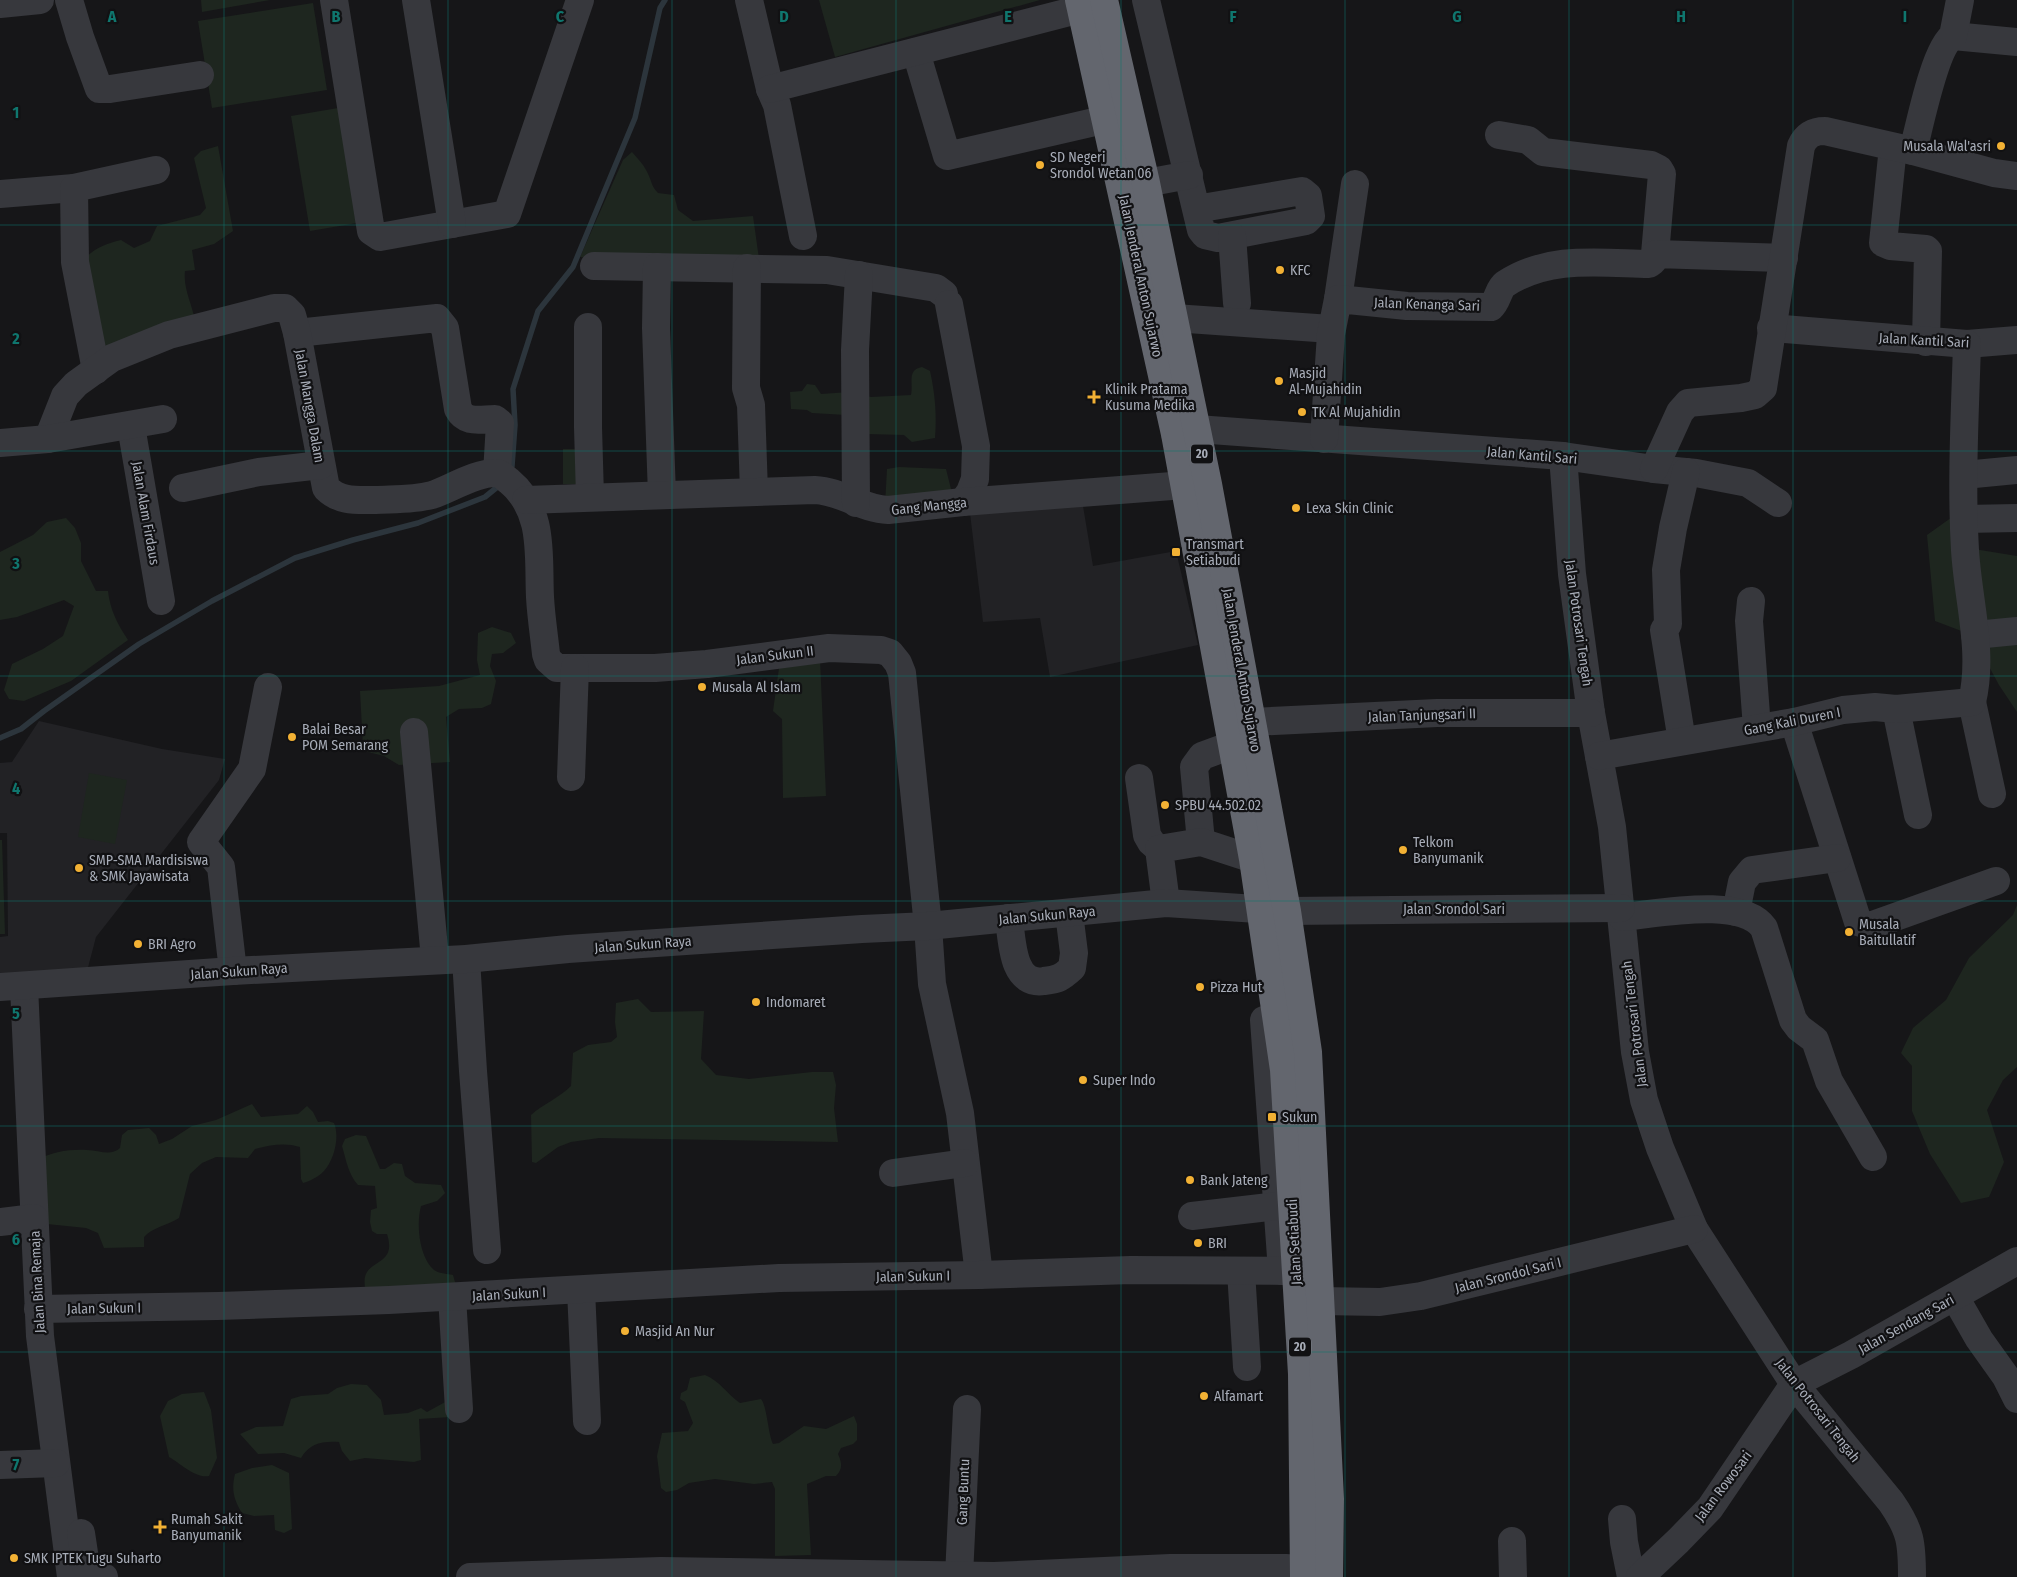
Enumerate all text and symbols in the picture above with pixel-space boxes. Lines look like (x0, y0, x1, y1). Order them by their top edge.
text: A (107, 7, 117, 26)
text: B (332, 7, 341, 26)
text: C (556, 7, 565, 26)
text: D (779, 7, 789, 26)
text: E (1004, 7, 1012, 26)
text: F (1229, 7, 1237, 26)
text: G (1452, 7, 1462, 26)
text: H (1676, 7, 1686, 26)
text: I (1903, 7, 1907, 26)
text: 1 (13, 103, 19, 122)
place label: Musala Wal'asri (1903, 138, 1991, 155)
marker: Musala Wal'asri (1995, 140, 2007, 152)
place label: SD Negeri Srondol Wetan 06 (1050, 149, 1152, 182)
marker: SD Negeri Srondol Wetan 06 (1034, 159, 1046, 171)
street label: Jalan Jenderal Anton Sujarwo (1115, 193, 1166, 359)
place label: KFC (1290, 262, 1310, 279)
marker: KFC (1274, 264, 1286, 276)
street label: Jalan Kenanga Sari (1374, 294, 1480, 315)
text: 2 (11, 329, 20, 348)
street label: Jalan Kantil Sari (1878, 330, 1970, 351)
street label: Jalan Mangga Dalam (291, 348, 328, 464)
place label: Masjid Al-Mujahidin (1289, 365, 1362, 398)
marker: Masjid Al-Mujahidin (1273, 375, 1285, 387)
place label: Klinik Pratama Kusuma Medika (1105, 381, 1195, 414)
marker: Klinik Pratama Kusuma Medika (1087, 390, 1101, 404)
place label: TK Al Mujahidin (1312, 404, 1401, 421)
marker: TK Al Mujahidin (1296, 406, 1308, 418)
street label: Jalan Kantil Sari (1486, 443, 1578, 468)
road number: 20 (1191, 444, 1213, 464)
street label: Jalan Alam Firdaus (128, 460, 163, 566)
street label: Gang Mangga (890, 494, 968, 519)
place label: Lexa Skin Clinic (1306, 500, 1394, 517)
marker: Lexa Skin Clinic (1290, 502, 1302, 514)
place label: Transmart Setiabudi (1186, 536, 1244, 569)
marker: Transmart Setiabudi (1170, 546, 1182, 558)
text: 3 (11, 554, 20, 573)
street label: Jalan Potrosari Tengah (1561, 559, 1596, 687)
street label: Jalan Jenderal Anton Sujarwo (1219, 587, 1264, 753)
street label: Jalan Sukun II (735, 642, 815, 669)
place label: Musala Al Islam (712, 679, 801, 696)
marker: Musala Al Islam (696, 681, 708, 693)
street label: Gang Kali Duren I (1742, 704, 1842, 739)
street label: Jalan Tanjungsari II (1368, 705, 1476, 726)
place label: Balai Besar POM Semarang (302, 721, 388, 754)
marker: Balai Besar POM Semarang (286, 731, 298, 743)
text: 4 (12, 779, 20, 798)
place label: SPBU 44.502.02 (1175, 797, 1261, 814)
marker: SPBU 44.502.02 (1159, 799, 1171, 811)
place label: Telkom Banyumanik (1413, 834, 1484, 867)
marker: Telkom Banyumanik (1397, 844, 1409, 856)
place label: SMP-SMA Mardisiswa & SMK Jayawisata (89, 852, 209, 885)
marker: SMP-SMA Mardisiswa & SMK Jayawisata (73, 862, 85, 874)
street label: Jalan Srondol Sari (1403, 901, 1505, 918)
street label: Jalan Sukun Raya (998, 903, 1096, 928)
place label: Musala Baitullatif (1859, 916, 1917, 949)
marker: Musala Baitullatif (1843, 926, 1855, 938)
street label: Jalan Sukun Raya (594, 933, 692, 956)
place label: BRI Agro (148, 936, 196, 953)
marker: BRI Agro (132, 938, 144, 950)
street label: Jalan Sukun Raya (190, 960, 288, 983)
street label: Jalan Potrosari Tengah (1618, 960, 1651, 1088)
place label: Pizza Hut (1210, 979, 1263, 996)
marker: Pizza Hut (1194, 981, 1206, 993)
place label: Indomaret (766, 994, 826, 1011)
marker: Indomaret (750, 996, 762, 1008)
text: 5 (12, 1004, 20, 1023)
place label: Super Indo (1093, 1072, 1156, 1089)
marker: Super Indo (1077, 1074, 1089, 1086)
place label: Sukun (1282, 1109, 1317, 1126)
marker: Sukun (1266, 1111, 1278, 1123)
place label: Bank Jateng (1200, 1172, 1268, 1189)
marker: Bank Jateng (1184, 1174, 1196, 1186)
street label: Jalan Setiabudi (1284, 1198, 1305, 1286)
text: 6 (12, 1230, 20, 1249)
street label: Jalan Bina Remaja (26, 1230, 49, 1334)
place label: BRI (1208, 1235, 1227, 1252)
marker: BRI (1192, 1237, 1204, 1249)
street label: Jalan Srondol Sari I (1453, 1254, 1563, 1297)
street label: Jalan Sukun I (876, 1267, 950, 1286)
street label: Jalan Sukun I (472, 1284, 546, 1305)
street label: Jalan Sendang Sari (1855, 1291, 1957, 1358)
street label: Jalan Sukun I (67, 1299, 141, 1318)
place label: Masjid An Nur (635, 1323, 714, 1340)
marker: Masjid An Nur (619, 1325, 631, 1337)
road number: 20 (1289, 1338, 1311, 1356)
street label: Jalan Potrosari Tengah (1772, 1355, 1864, 1466)
place label: Alfamart (1214, 1388, 1263, 1405)
marker: Alfamart (1198, 1390, 1210, 1402)
street label: Jalan Rowosari (1691, 1448, 1756, 1525)
text: 7 (13, 1455, 20, 1474)
street label: Gang Buntu (954, 1459, 973, 1525)
place label: Rumah Sakit Banyumanik (171, 1511, 243, 1544)
marker: Rumah Sakit Banyumanik (153, 1520, 167, 1534)
place label: SMK IPTEK Tugu Suharto (24, 1550, 161, 1567)
marker: SMK IPTEK Tugu Suharto (8, 1552, 20, 1564)

